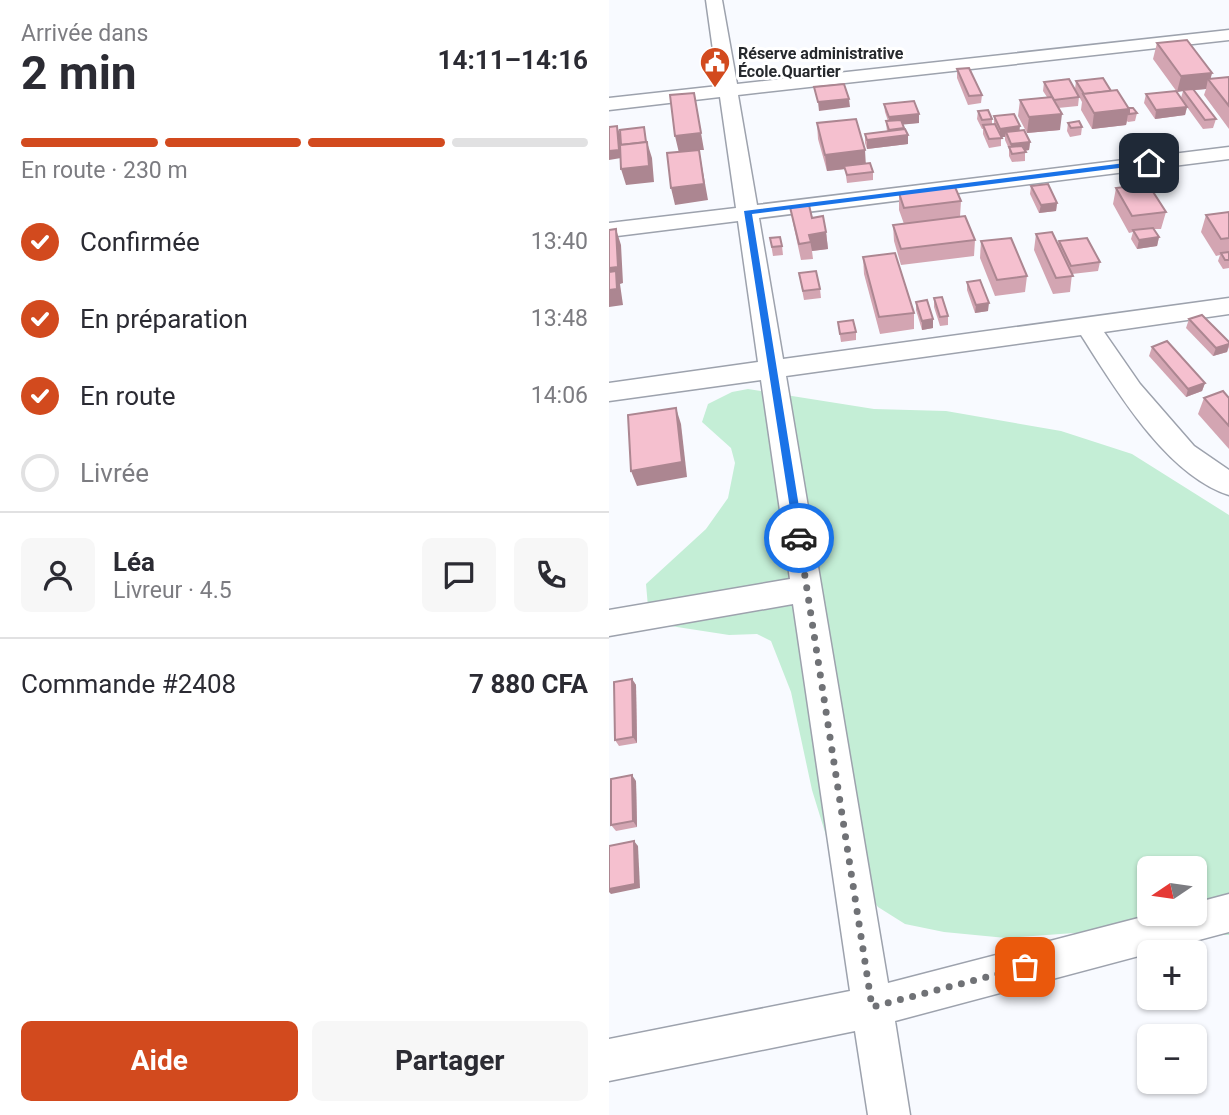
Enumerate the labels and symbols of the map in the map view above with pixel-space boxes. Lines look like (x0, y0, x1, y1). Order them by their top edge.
place label: Réserve administrative École.Quartier (738, 44, 904, 81)
public building icon: Réserve administrative École.Quartier (698, 45, 732, 89)
pin (1119, 133, 1179, 193)
courier (764, 503, 834, 573)
north arrow (1137, 856, 1207, 926)
pin (995, 937, 1055, 997)

